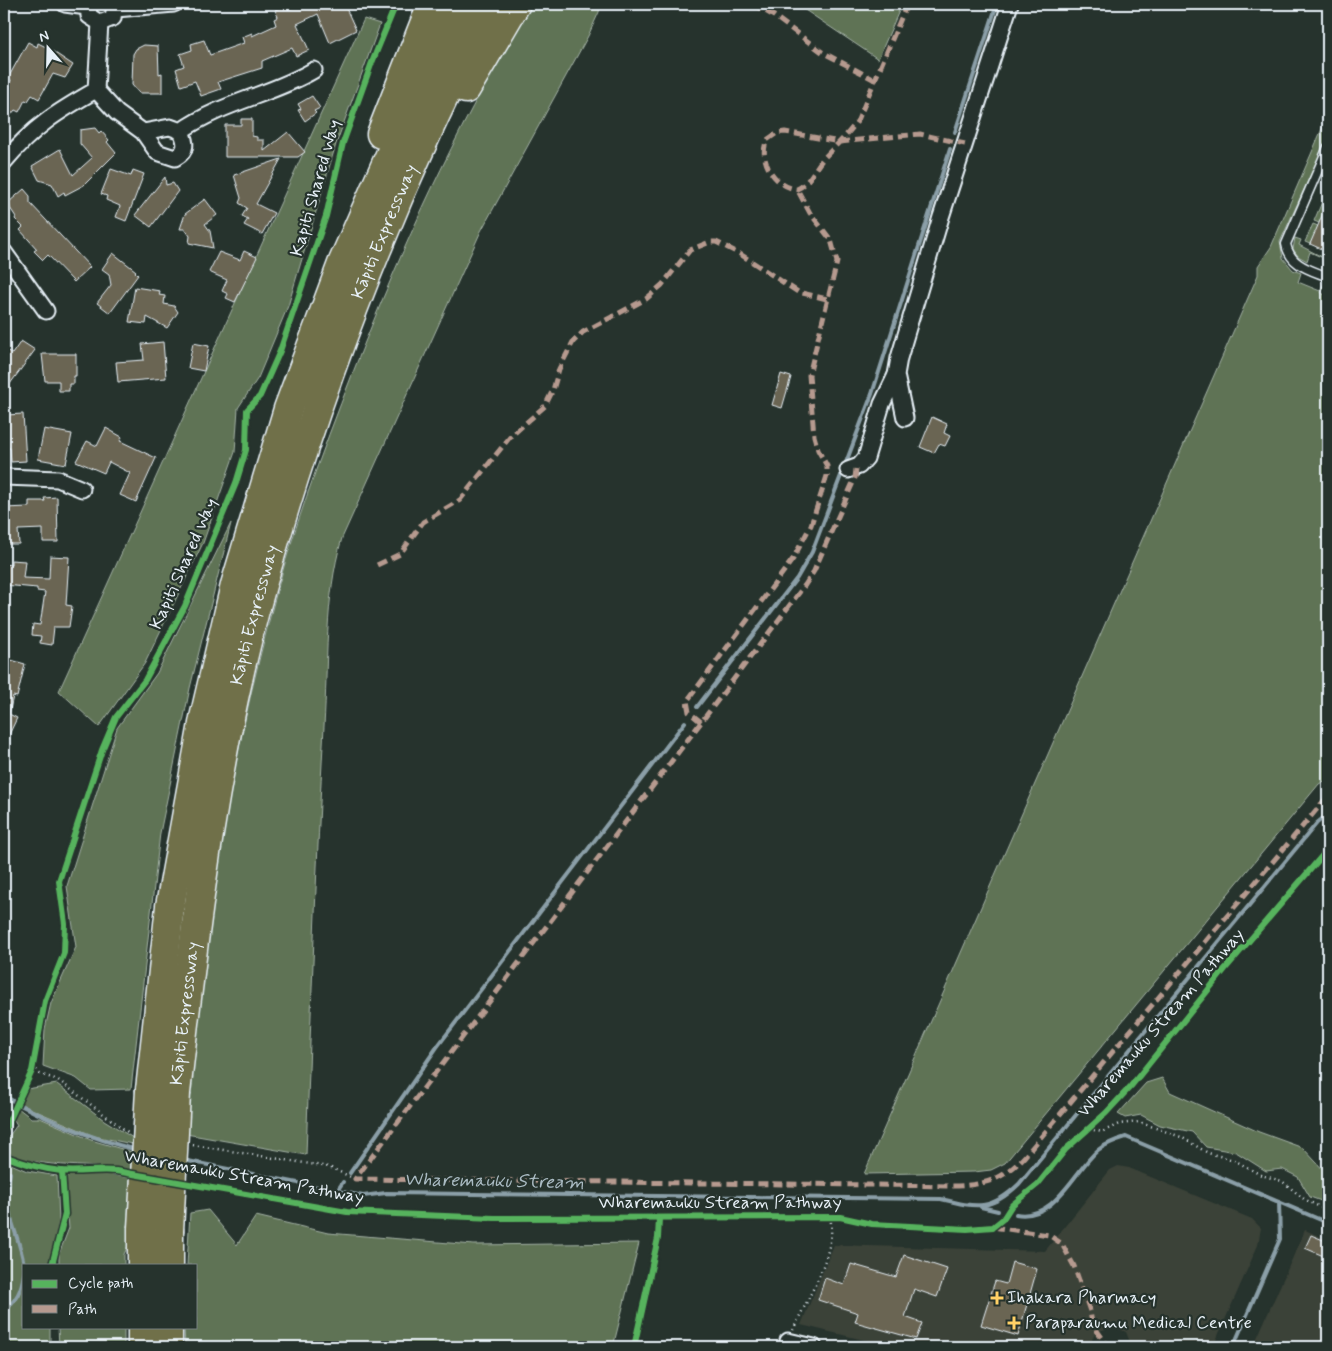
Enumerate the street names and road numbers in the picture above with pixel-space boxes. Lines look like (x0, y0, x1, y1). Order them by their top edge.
street label: Kapiti Shared Way (285, 117, 347, 259)
street label: Kāpiti Expressway (346, 160, 424, 303)
street label: Kapiti Shared Way (144, 495, 224, 633)
street label: Kāpiti Expressway (225, 542, 285, 687)
street label: Wharemauku Stream Pathway (1072, 923, 1250, 1123)
street label: Kāpiti Expressway (165, 940, 206, 1087)
street label: Wharemauku Stream Pathway (122, 1144, 366, 1210)
street label: Wharemauku Stream Pathway (598, 1191, 842, 1215)

